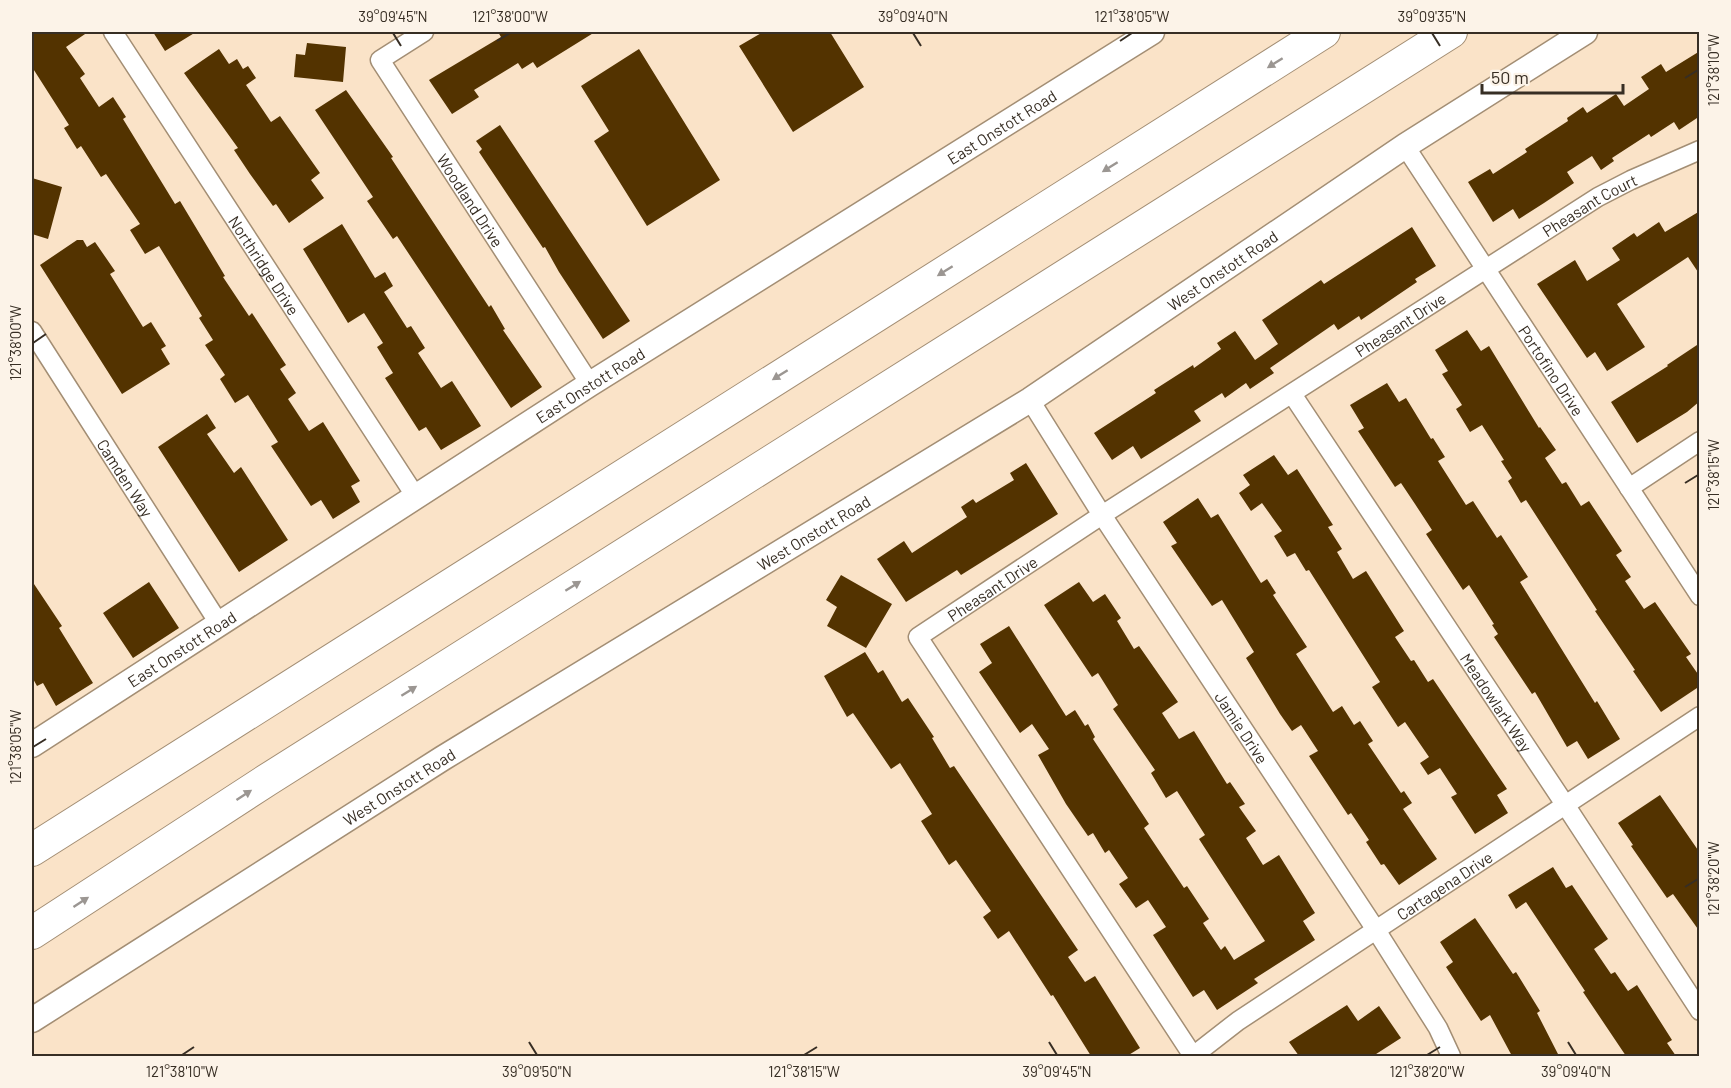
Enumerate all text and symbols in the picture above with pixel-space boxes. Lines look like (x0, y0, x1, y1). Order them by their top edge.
text: 39°09'45"N (358, 7, 428, 25)
text: 121°38'00"W (472, 7, 548, 25)
text: 39°09'40"N (878, 7, 948, 25)
text: 121°38'05"W (1095, 7, 1169, 25)
text: 39°09'35"N (1397, 7, 1467, 25)
text: 121°38'10"W (1704, 34, 1722, 106)
one-way arrow (1267, 57, 1283, 68)
scale bar (1482, 57, 1623, 95)
text: 50 m (1491, 66, 1529, 88)
street label: East Onstott Road (943, 85, 1060, 168)
street label: Woodland Drive (434, 150, 508, 250)
one-way arrow (1102, 161, 1118, 172)
street label: Pheasant Court (1538, 169, 1640, 240)
street label: Northridge Drive (225, 212, 304, 318)
street label: West Onstott Road (1163, 226, 1281, 314)
one-way arrow (937, 265, 953, 276)
street label: Pheasant Drive (1351, 288, 1449, 360)
text: 121°38'00"W (6, 305, 24, 381)
street label: Portofino Drive (1515, 321, 1588, 419)
street label: East Onstott Road (532, 343, 648, 426)
one-way arrow (772, 370, 788, 381)
street label: Camden Way (94, 435, 158, 521)
text: 121°38'15"W (1704, 439, 1722, 511)
street label: West Onstott Road (753, 491, 873, 574)
street label: Pheasant Drive (943, 551, 1041, 625)
one-way arrow (565, 581, 582, 592)
street label: East Onstott Road (124, 606, 239, 690)
street label: Meadowlark Way (1457, 649, 1537, 756)
one-way arrow (400, 685, 417, 696)
street label: Jamie Drive (1212, 688, 1273, 767)
text: 121°38'05"W (6, 710, 24, 784)
street label: West Onstott Road (339, 744, 458, 829)
one-way arrow (236, 790, 252, 801)
text: 121°38'20"W (1704, 841, 1722, 917)
street label: Cartagena Drive (1393, 847, 1496, 923)
one-way arrow (72, 896, 89, 907)
text: 121°38'10"W (146, 1062, 218, 1080)
text: 39°09'50"N (502, 1062, 572, 1080)
text: 121°38'15"W (768, 1062, 840, 1080)
text: 39°09'45"N (1022, 1062, 1092, 1080)
text: 121°38'20"W (1389, 1062, 1465, 1080)
text: 39°09'40"N (1541, 1062, 1611, 1080)

